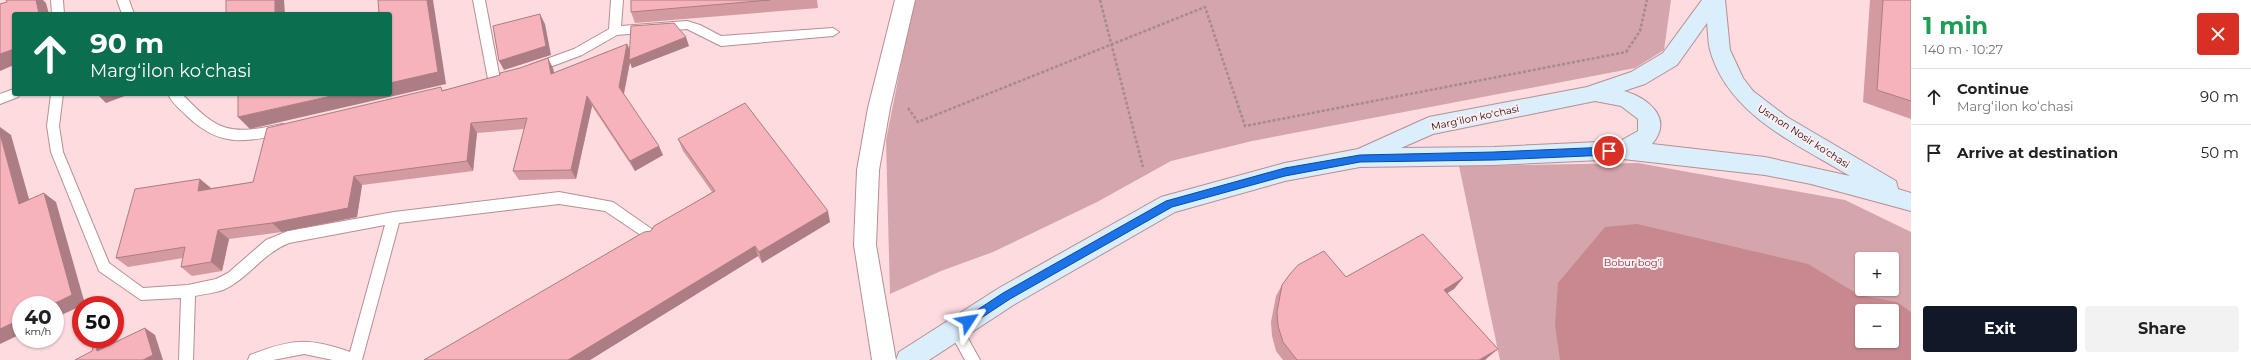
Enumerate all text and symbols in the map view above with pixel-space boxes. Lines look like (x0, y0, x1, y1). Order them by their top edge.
text: 1 min (1923, 11, 1988, 40)
button: close (2197, 13, 2239, 55)
text: 90 m (90, 26, 164, 60)
icon: ahead (24, 28, 76, 80)
text: 140 m · 10:27 (1923, 41, 2003, 57)
text: Margʻilon koʻchasi (90, 60, 251, 82)
text: Continue (1957, 79, 2029, 98)
icon: ahead (1923, 86, 1945, 108)
text: 90 m (2200, 87, 2239, 106)
text: Margʻilon koʻchasi (1957, 98, 2074, 114)
street label: Margʻilon koʻchasi (1430, 102, 1520, 133)
street label: Usmon Nosir ko'chasi (1755, 102, 1852, 171)
pin (1592, 134, 1626, 168)
icon: arrive (1598, 140, 1620, 162)
icon: arrive (1923, 142, 1945, 164)
text: Arrive at destination (1957, 143, 2118, 162)
text: 50 m (2201, 143, 2239, 162)
map controls (1855, 252, 1899, 348)
button: + (1855, 252, 1899, 296)
park label: Bobur bog'i (1604, 256, 1662, 269)
speed limit sign: 50 (72, 296, 124, 348)
position arrow (947, 300, 989, 342)
button: − (1855, 304, 1899, 348)
text: 40 (24, 305, 52, 329)
button: Exit (1923, 306, 2077, 352)
button: Share (2085, 306, 2239, 352)
text: km/h (25, 325, 51, 338)

